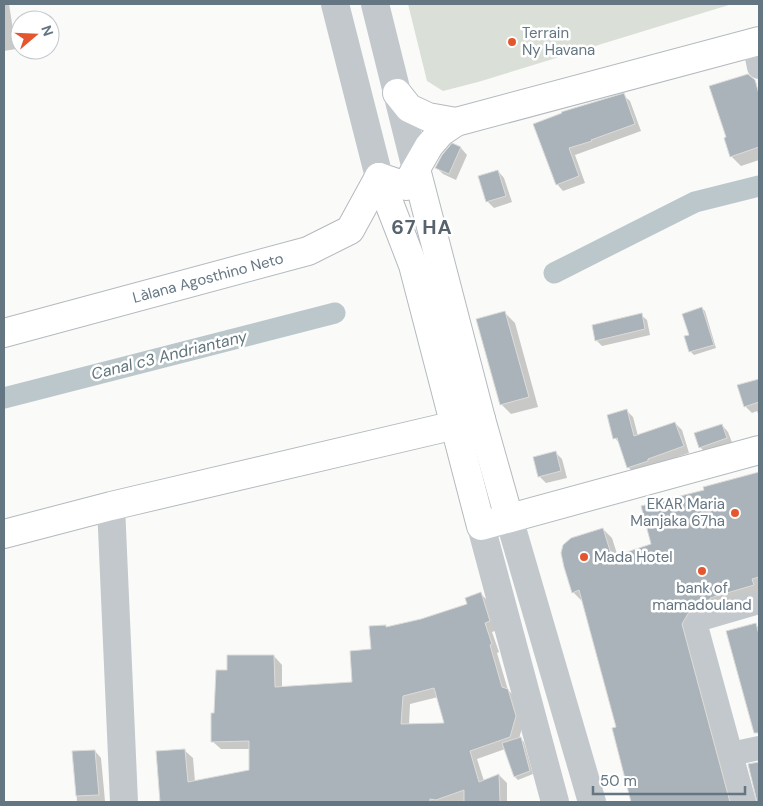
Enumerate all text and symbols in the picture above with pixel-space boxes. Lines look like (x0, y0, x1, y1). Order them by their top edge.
north arrow (10, 10, 60, 60)
text: N (37, 23, 57, 39)
place label: Terrain Ny Havana (522, 23, 595, 60)
marker: Terrain Ny Havana (506, 36, 518, 48)
district label: 67 HA (391, 214, 453, 240)
street label: Làlana Agosthino Neto (130, 248, 286, 308)
water label: Canal c3 Andriantany (89, 325, 250, 385)
place label: EKAR Maria Manjaka 67ha (630, 494, 725, 531)
marker: EKAR Maria Manjaka 67ha (729, 507, 741, 519)
place label: Mada Hotel (594, 547, 673, 567)
marker: Mada Hotel (578, 551, 590, 563)
marker: bank of mamadouland (696, 565, 708, 577)
place label: bank of mamadouland (652, 578, 752, 615)
scale bar (593, 764, 746, 796)
text: 50 m (600, 771, 637, 791)

